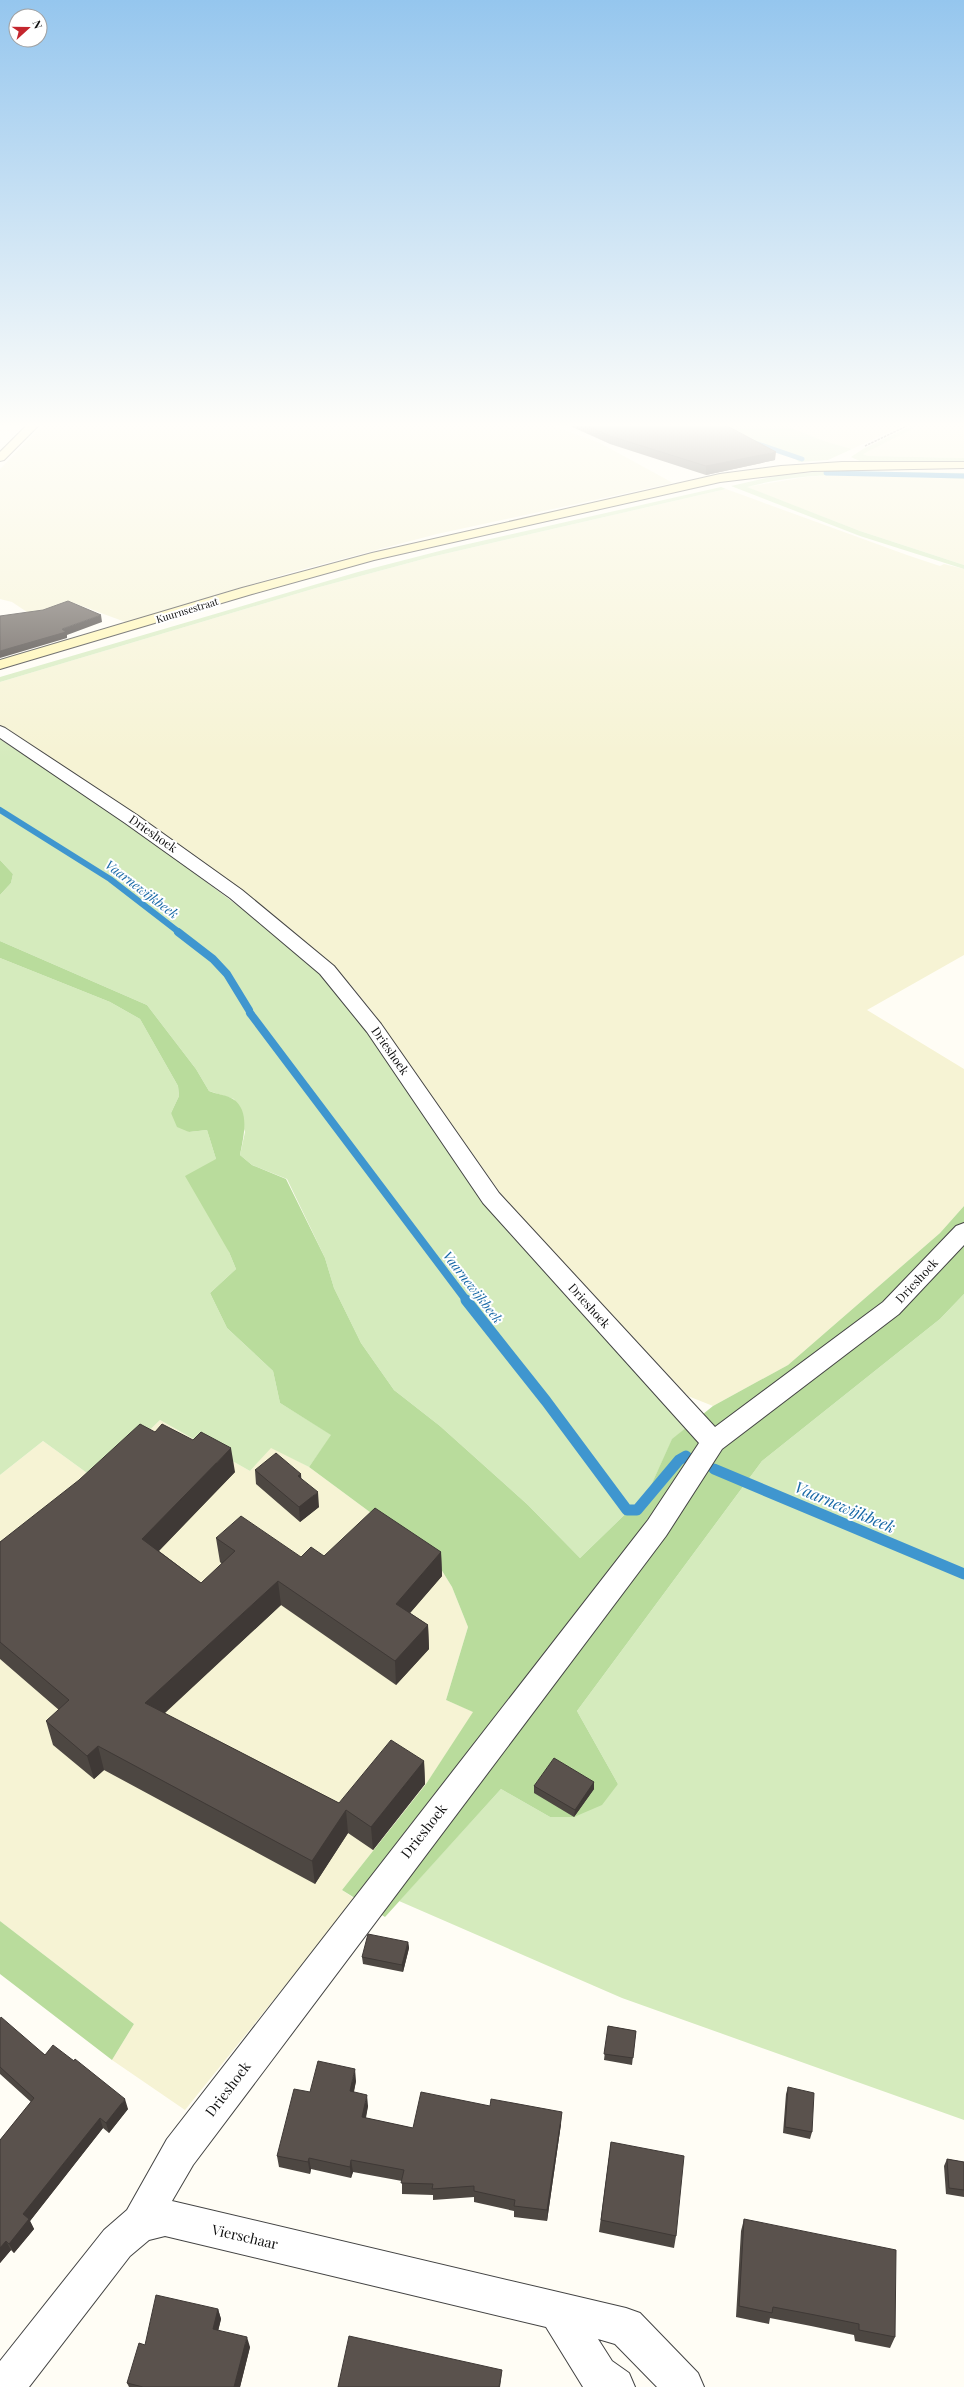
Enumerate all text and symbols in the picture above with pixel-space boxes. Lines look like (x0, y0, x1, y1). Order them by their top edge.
north arrow (8, 8, 48, 48)
text: N (29, 18, 46, 31)
street label: Kuurnsestraat (154, 594, 220, 626)
street label: Drieshoek (126, 811, 181, 856)
water label: Vaarnewijkbeek (102, 856, 183, 922)
street label: Drieshoek (368, 1023, 413, 1078)
water label: Vaarnewijkbeek (440, 1247, 507, 1327)
street label: Drieshoek (892, 1254, 941, 1306)
street label: Drieshoek (565, 1279, 614, 1332)
water label: Vaarnewijkbeek (792, 1476, 899, 1537)
street label: Drieshoek (396, 1799, 451, 1862)
street label: Drieshoek (201, 2057, 255, 2120)
street label: Vierschaar (209, 2219, 281, 2254)

